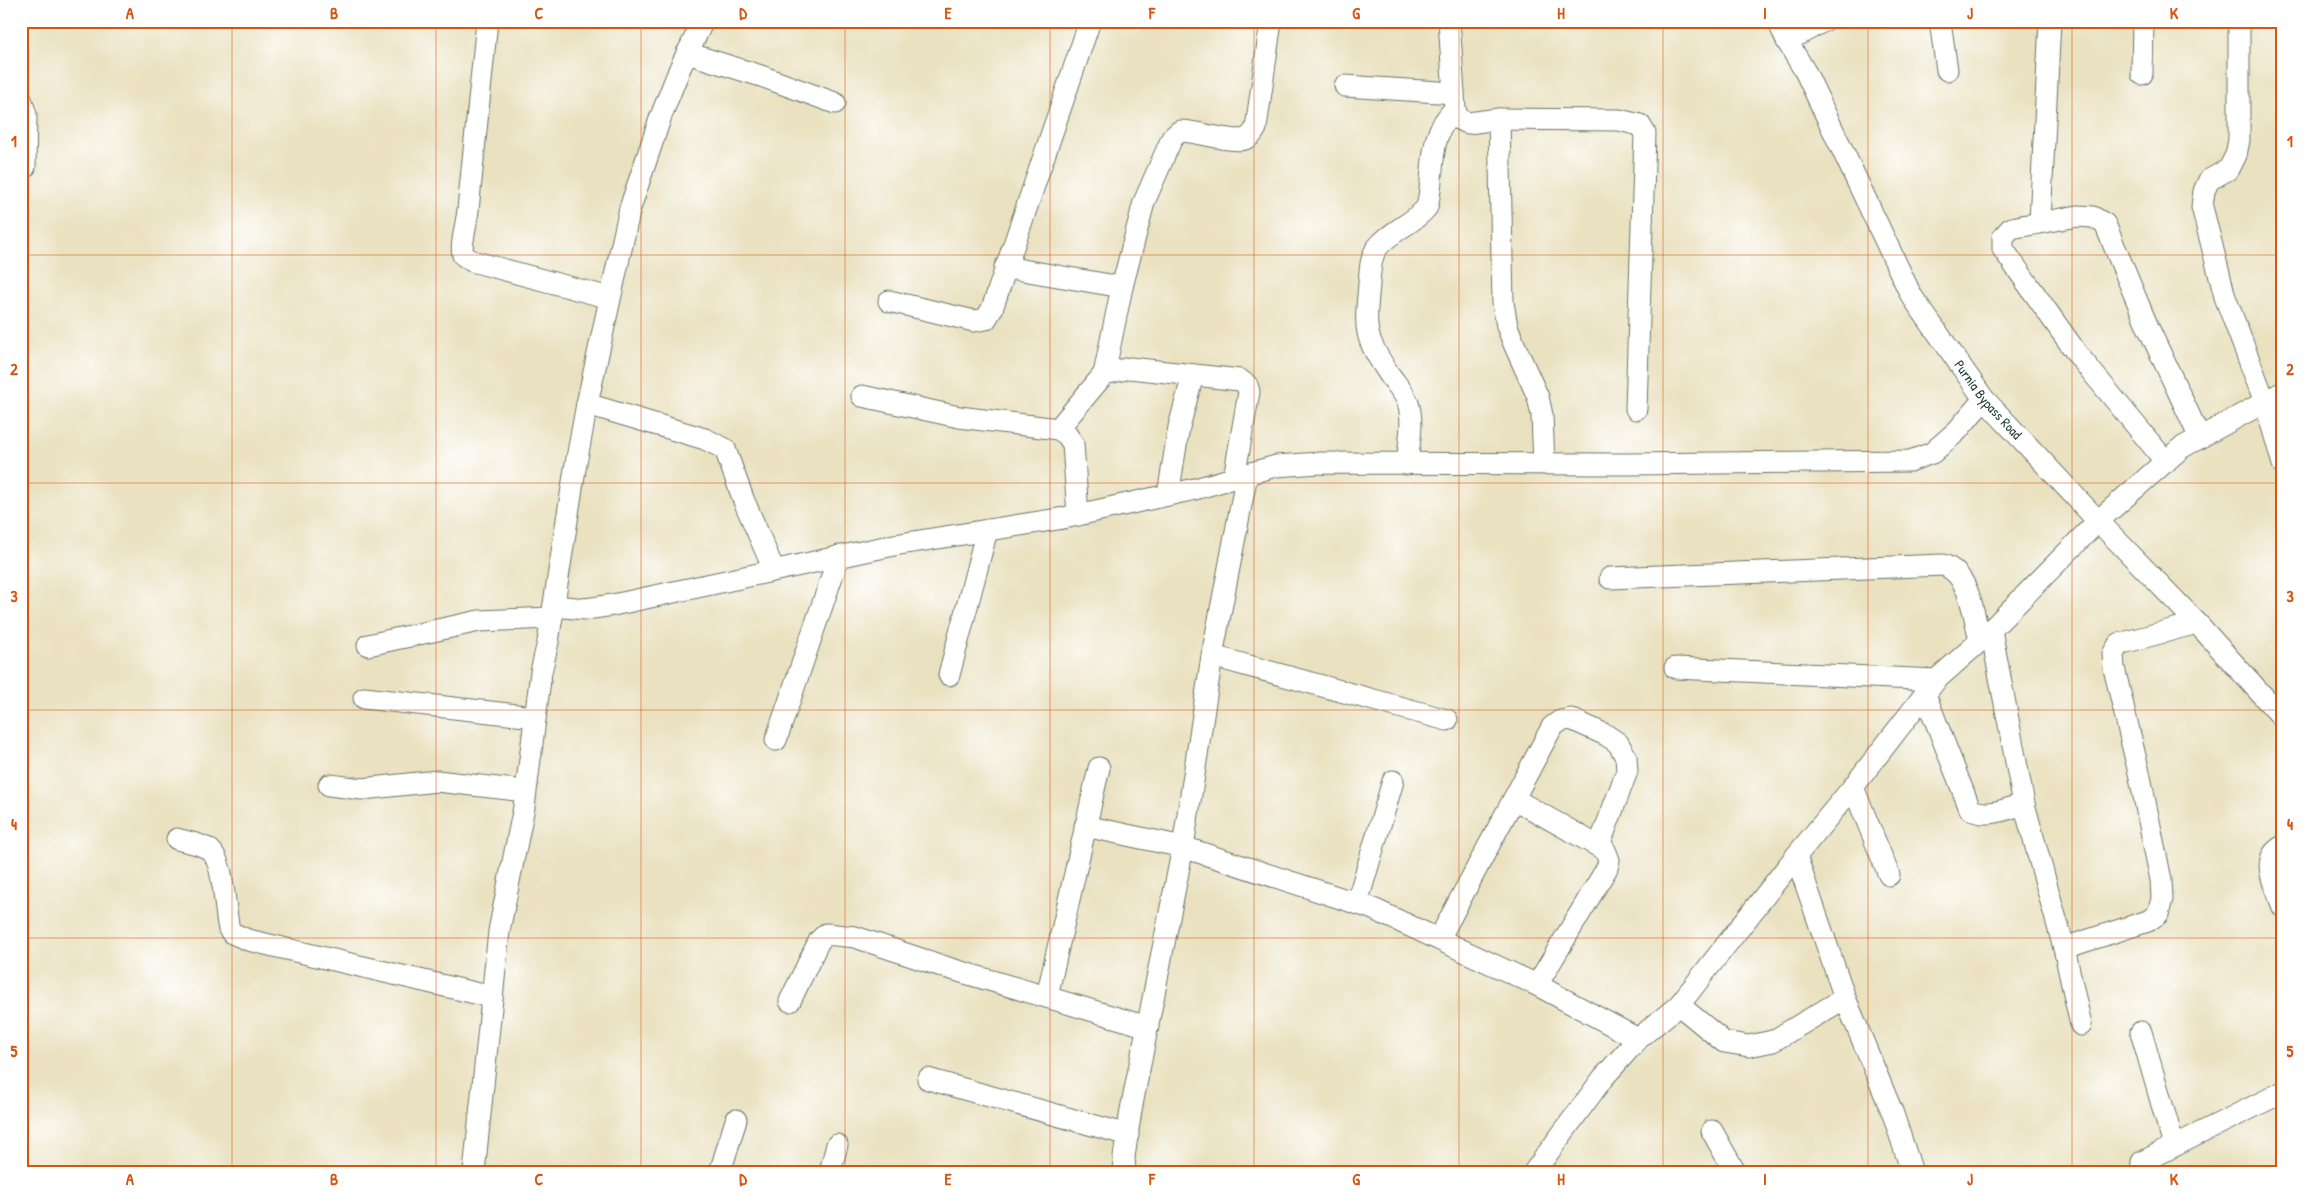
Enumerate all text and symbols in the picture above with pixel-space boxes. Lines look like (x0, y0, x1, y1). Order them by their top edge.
text: A (126, 2, 134, 24)
text: B (330, 2, 338, 24)
text: C (535, 2, 544, 24)
text: D (739, 2, 747, 24)
text: E (944, 2, 952, 24)
text: F (1148, 2, 1156, 24)
text: G (1352, 2, 1360, 24)
text: H (1557, 2, 1565, 24)
text: I (1763, 2, 1767, 24)
text: J (1967, 2, 1973, 24)
text: K (2170, 2, 2179, 24)
text: 1 (11, 130, 17, 152)
text: 1 (2287, 130, 2293, 152)
street label: Purnia Bypass Road (1950, 356, 2027, 443)
text: 2 (10, 358, 18, 380)
text: 2 (2286, 358, 2294, 380)
text: 3 (10, 585, 18, 607)
text: 3 (2286, 585, 2294, 607)
text: 4 (11, 813, 17, 835)
text: 4 (2287, 813, 2293, 835)
text: 5 (11, 1040, 18, 1062)
text: 5 (2287, 1040, 2294, 1062)
text: A (126, 1168, 134, 1190)
text: B (330, 1168, 338, 1190)
text: C (535, 1168, 544, 1190)
text: D (739, 1168, 747, 1190)
text: E (944, 1168, 952, 1190)
text: F (1148, 1168, 1156, 1190)
text: G (1352, 1168, 1360, 1190)
text: H (1557, 1168, 1565, 1190)
text: I (1763, 1168, 1767, 1190)
text: J (1967, 1168, 1973, 1190)
text: K (2170, 1168, 2179, 1190)

